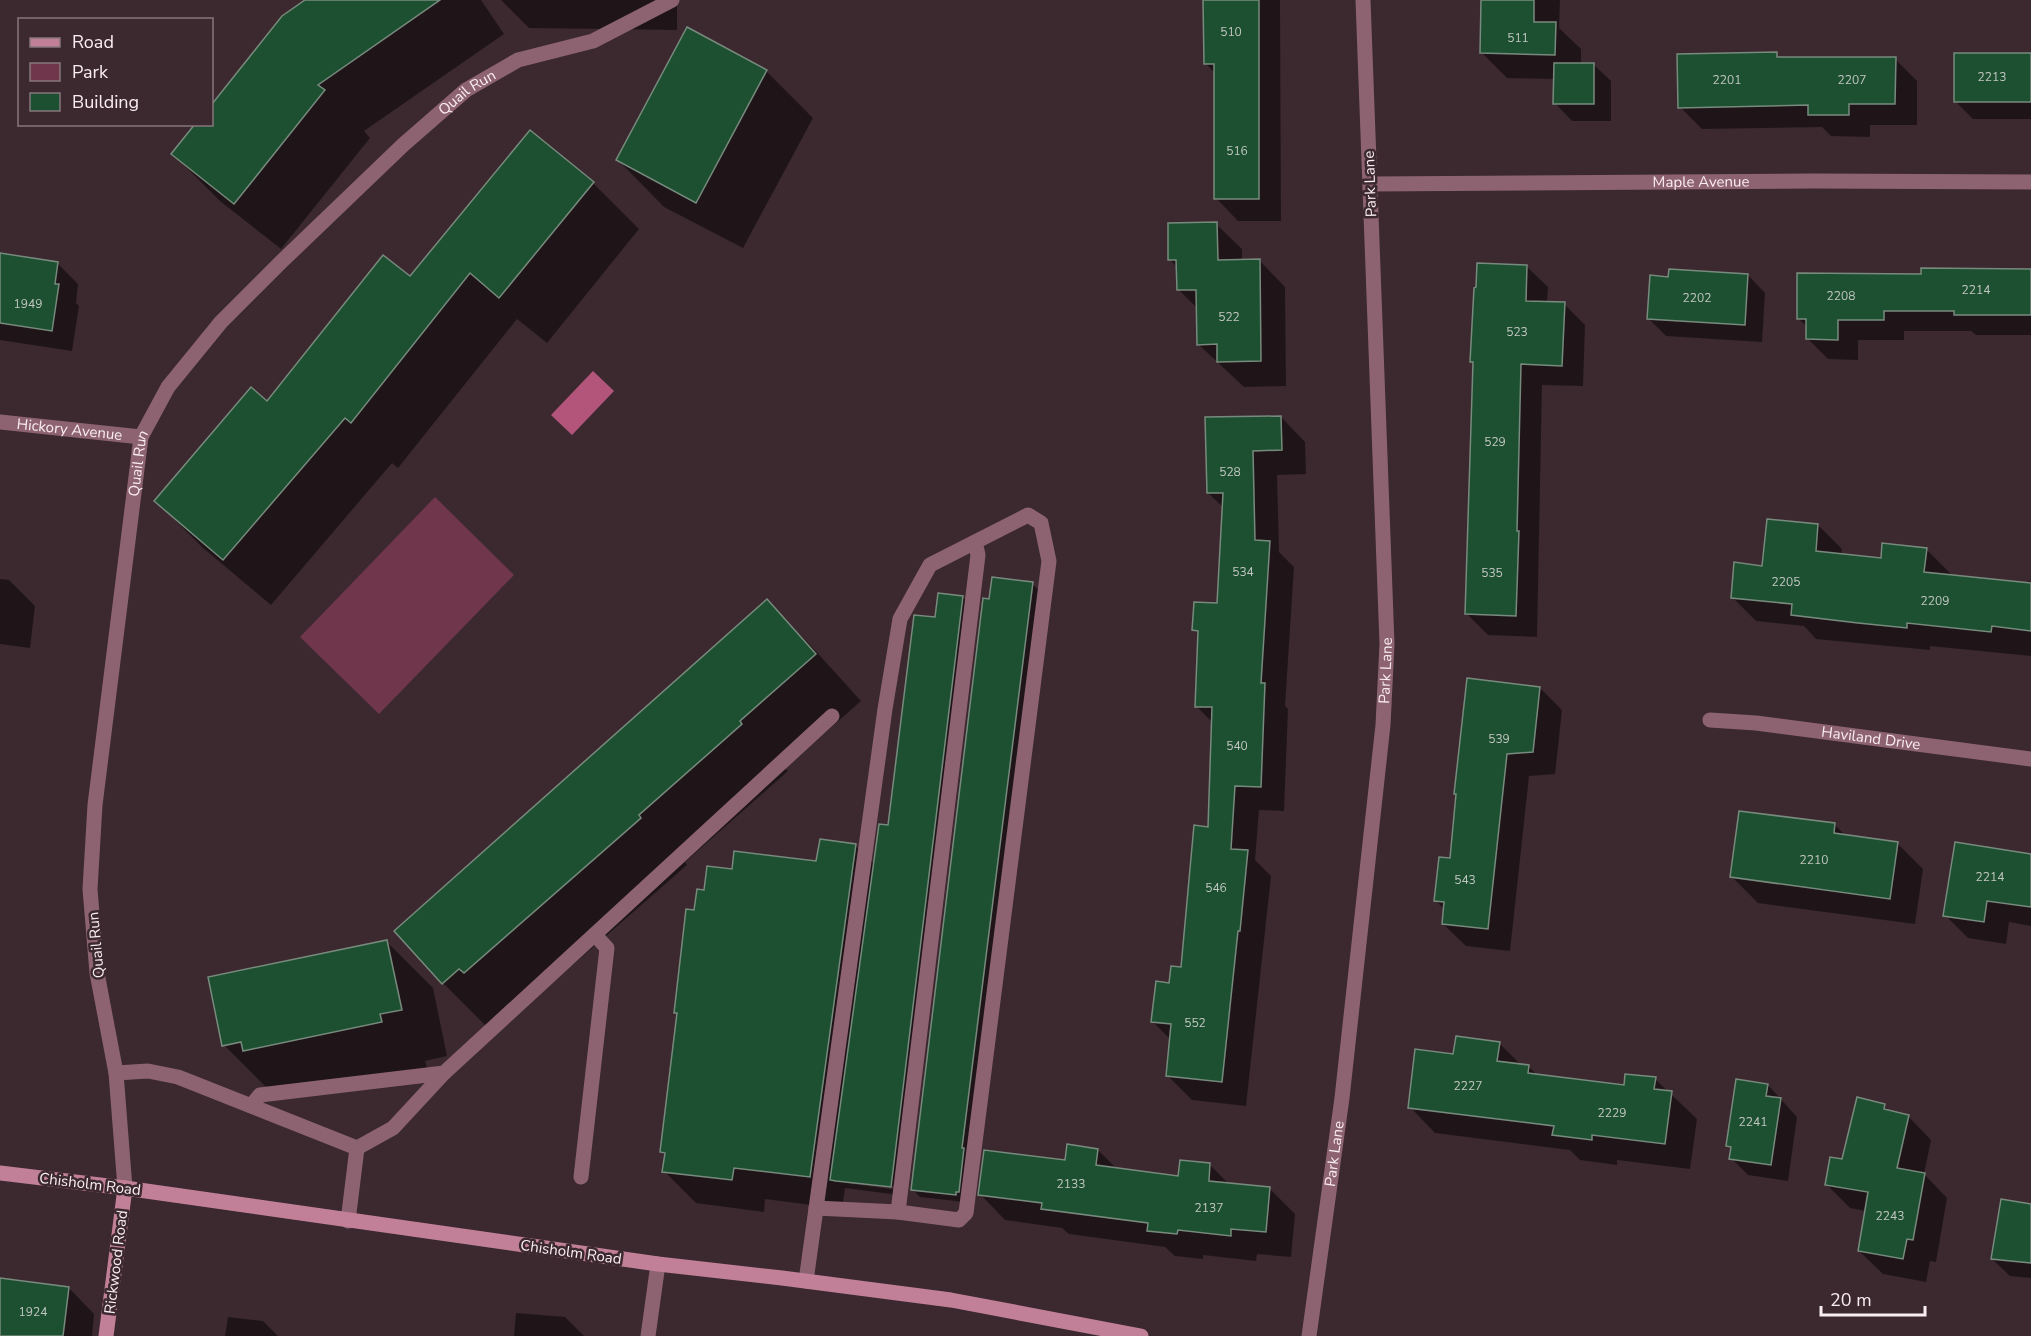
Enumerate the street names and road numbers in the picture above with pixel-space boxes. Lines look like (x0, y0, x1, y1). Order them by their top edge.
street label: Quail Run (434, 65, 499, 120)
street label: Park Lane (1359, 150, 1381, 218)
street label: Maple Avenue (1653, 171, 1749, 192)
street label: Hickory Avenue (16, 414, 123, 445)
street label: Quail Run (124, 426, 153, 498)
street label: Park Lane (1374, 637, 1397, 704)
street label: Haviland Drive (1820, 722, 1922, 754)
street label: Quail Run (83, 911, 109, 979)
street label: Park Lane (1320, 1119, 1349, 1188)
street label: Chisholm Road (38, 1168, 142, 1200)
street label: Rickwood Road (100, 1209, 132, 1315)
street label: Chisholm Road (519, 1235, 623, 1269)

